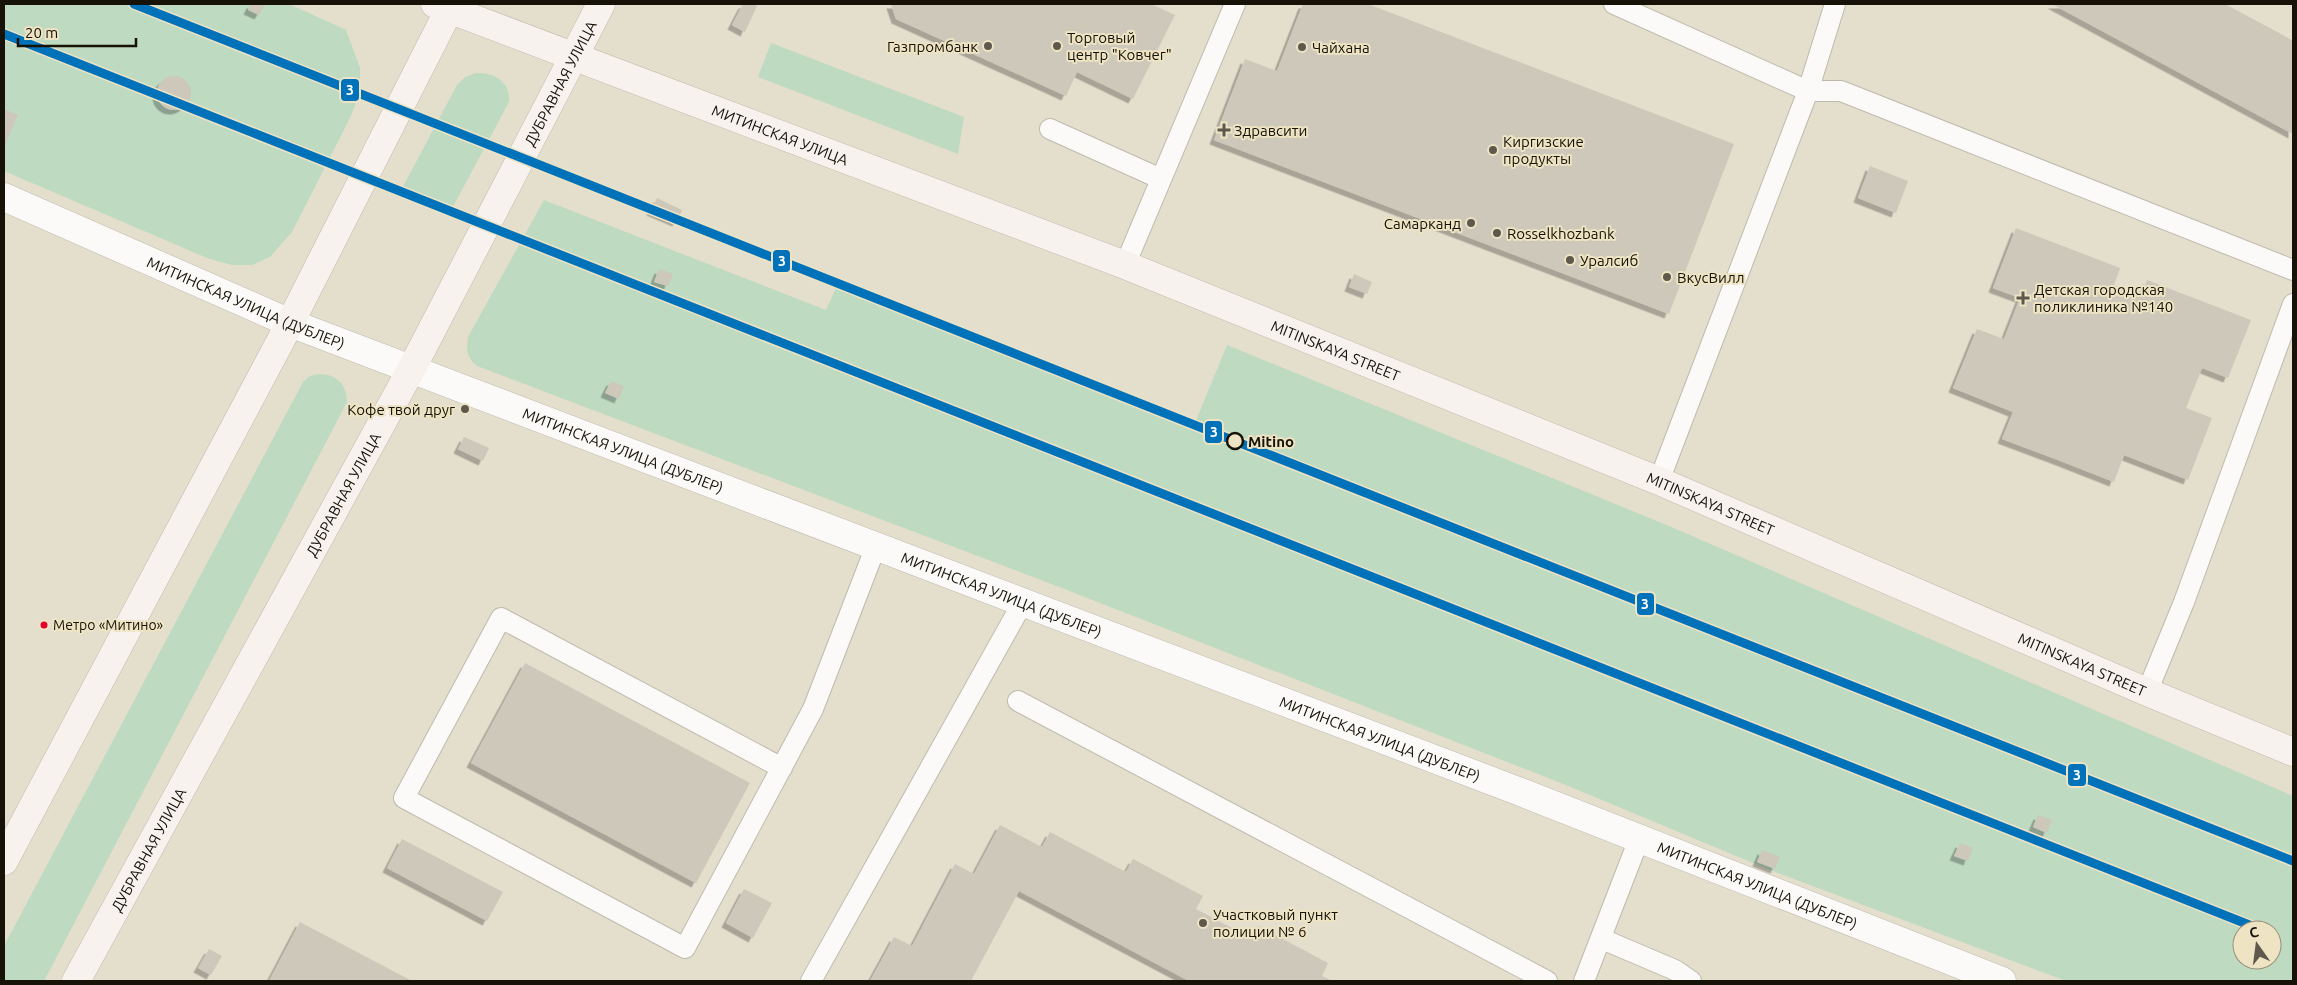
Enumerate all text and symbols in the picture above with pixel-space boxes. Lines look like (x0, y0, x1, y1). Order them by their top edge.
scale bar (18, 15, 135, 47)
street label: ДУБРАВНАЯ УЛИЦА (520, 18, 599, 149)
text: 20 m (25, 24, 58, 41)
place label: Торговый центр "Ковчег" (1067, 29, 1172, 63)
place label: Газпромбанк (887, 38, 978, 55)
place label: Чайхана (1312, 39, 1370, 56)
marker: Газпромбанк (982, 40, 994, 52)
marker: Торговый центр "Ковчег" (1051, 40, 1063, 52)
marker: Чайхана (1296, 41, 1308, 53)
line badge: 3 (340, 78, 360, 102)
text: 3 (346, 82, 354, 98)
street label: МИТИНСКАЯ УЛИЦА (710, 101, 851, 168)
place label: Здравсити (1234, 122, 1307, 139)
marker: Здравсити (1218, 124, 1230, 136)
place label: Киргизские продукты (1503, 133, 1584, 167)
marker: Киргизские продукты (1487, 144, 1499, 156)
place label: Самарканд (1384, 215, 1461, 232)
marker: Самарканд (1465, 217, 1477, 229)
place label: Rosselkhozbank (1507, 225, 1615, 242)
marker: Rosselkhozbank (1491, 227, 1503, 239)
line badge: 3 (772, 249, 791, 273)
place label: Уралсиб (1580, 252, 1638, 269)
street label: МИТИНСКАЯ УЛИЦА (ДУБЛЕР) (145, 253, 347, 352)
text: 3 (778, 253, 786, 269)
marker: Уралсиб (1564, 254, 1576, 266)
place label: ВкусВилл (1677, 269, 1744, 286)
marker: ВкусВилл (1661, 271, 1673, 283)
place label: Детская городская поликлиника №140 (2034, 281, 2173, 315)
marker: Детская городская поликлиника №140 (2016, 291, 2030, 305)
street label: MITINSKAYA STREET (1269, 317, 1403, 384)
place label: Кофе твой друг (347, 401, 455, 418)
marker: Кофе твой друг (459, 403, 471, 415)
street label: МИТИНСКАЯ УЛИЦА (ДУБЛЕР) (520, 404, 726, 496)
line badge: 3 (1204, 420, 1223, 444)
text: 3 (1210, 424, 1218, 440)
street label: ДУБРАВНАЯ УЛИЦА (302, 429, 384, 559)
marker: Mitino (1226, 432, 1244, 450)
place label: Mitino (1248, 433, 1294, 450)
street label: MITINSKAYA STREET (1644, 468, 1778, 539)
street label: МИТИНСКАЯ УЛИЦА (ДУБЛЕР) (899, 548, 1104, 640)
line badge: 3 (1636, 592, 1655, 616)
text: 3 (1641, 596, 1649, 612)
place label: Метро «Митино» (53, 617, 164, 633)
marker: Метро «Митино» (39, 620, 49, 630)
street label: MITINSKAYA STREET (2016, 629, 2149, 699)
street label: МИТИНСКАЯ УЛИЦА (ДУБЛЕР) (1277, 692, 1483, 784)
line badge: 3 (2067, 763, 2087, 787)
text: 3 (2073, 767, 2081, 783)
street label: ДУБРАВНАЯ УЛИЦА (107, 784, 189, 914)
street label: МИТИНСКАЯ УЛИЦА (ДУБЛЕР) (1655, 838, 1860, 932)
place label: Участковый пункт полиции № 6 (1213, 906, 1338, 940)
marker: Участковый пункт полиции № 6 (1197, 917, 1209, 929)
north arrow (2232, 920, 2282, 970)
text: С (2248, 924, 2260, 941)

